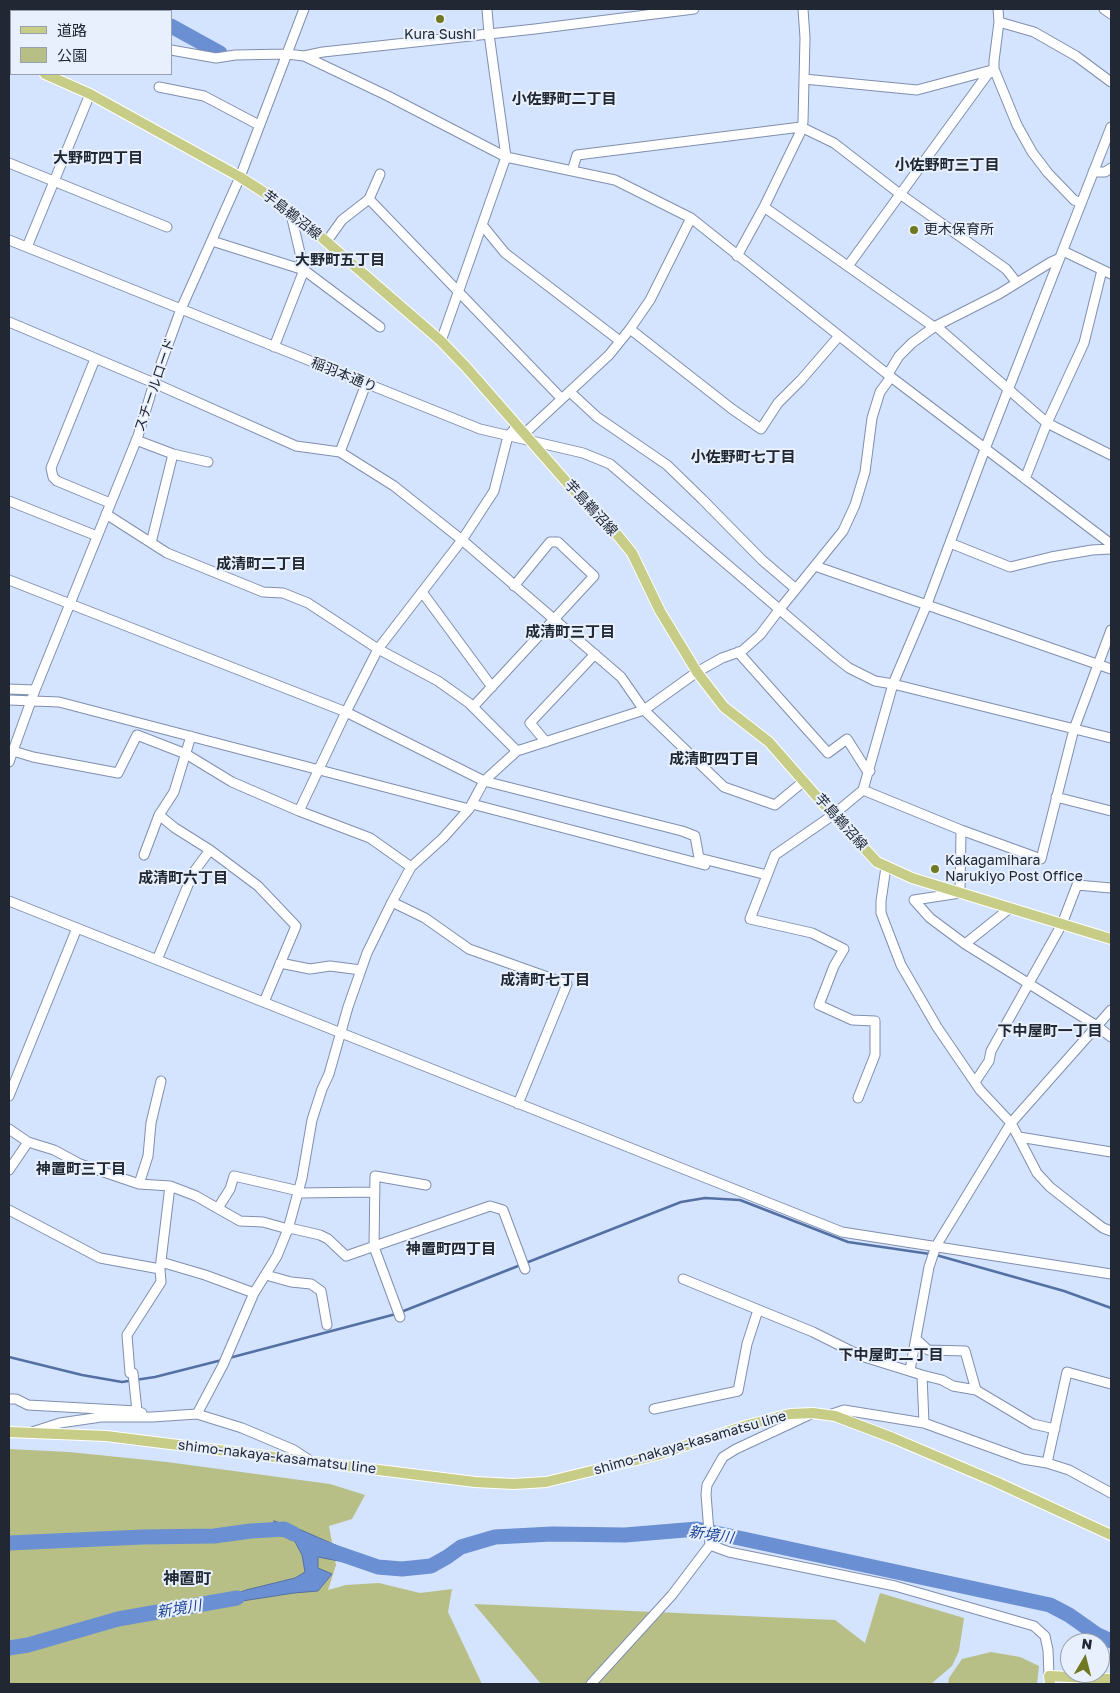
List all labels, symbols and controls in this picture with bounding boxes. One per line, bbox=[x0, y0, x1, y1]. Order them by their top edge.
legend bbox=[10, 10, 172, 75]
marker: Kura Sushi bbox=[434, 13, 446, 25]
text: 道路 bbox=[57, 21, 87, 39]
place label: Kura Sushi bbox=[404, 27, 476, 43]
text: 公園 bbox=[57, 46, 87, 64]
district label: 小佐野町二丁目 bbox=[512, 90, 616, 108]
district label: 大野町四丁目 bbox=[53, 149, 143, 167]
district label: 小佐野町三丁目 bbox=[895, 156, 999, 174]
street label: 芋島鵜沼線 bbox=[259, 187, 325, 243]
place label: 更木保育所 bbox=[924, 222, 994, 238]
marker: 更木保育所 bbox=[908, 224, 920, 236]
district label: 大野町五丁目 bbox=[295, 251, 385, 269]
street label: スチールロード bbox=[131, 336, 179, 434]
street label: 稲羽本通り bbox=[308, 354, 380, 396]
district label: 小佐野町七丁目 bbox=[691, 448, 795, 466]
street label: 芋島鵜沼線 bbox=[561, 477, 621, 539]
district label: 成清町二丁目 bbox=[216, 555, 306, 573]
district label: 成清町三丁目 bbox=[525, 623, 615, 641]
district label: 成清町四丁目 bbox=[669, 750, 759, 768]
street label: 芋島鵜沼線 bbox=[811, 790, 871, 854]
place label: Kakagamihara Narukiyo Post Office bbox=[945, 853, 1083, 886]
marker: Kakagamihara Narukiyo Post Office bbox=[929, 863, 941, 875]
district label: 成清町六丁目 bbox=[138, 869, 228, 887]
district label: 成清町七丁目 bbox=[500, 971, 590, 989]
district label: 下中屋町一丁目 bbox=[998, 1022, 1102, 1040]
district label: 神置町三丁目 bbox=[36, 1160, 126, 1178]
district label: 神置町四丁目 bbox=[406, 1240, 496, 1258]
district label: 下中屋町二丁目 bbox=[839, 1346, 943, 1364]
street label: shimo-nakaya-kasamatsu line bbox=[592, 1407, 788, 1479]
street label: shimo-nakaya-kasamatsu line bbox=[177, 1437, 377, 1477]
water label: 新境川 bbox=[687, 1523, 735, 1547]
district label: 神置町 bbox=[163, 1569, 211, 1589]
water label: 新境川 bbox=[155, 1597, 203, 1621]
north arrow bbox=[1060, 1633, 1110, 1683]
text: N bbox=[1081, 1634, 1093, 1653]

